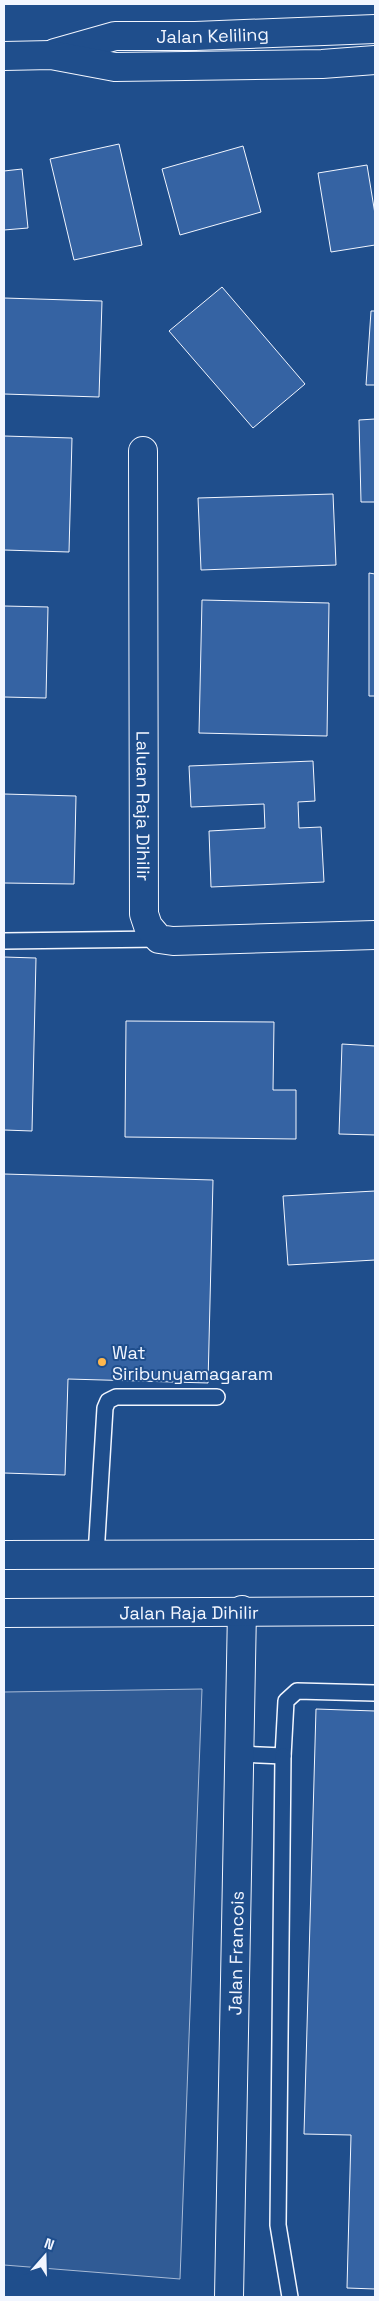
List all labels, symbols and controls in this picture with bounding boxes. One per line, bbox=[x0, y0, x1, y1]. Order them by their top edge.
street label: Jalan Keliling bbox=[156, 22, 269, 48]
street label: Laluan Raja Dihilir bbox=[132, 731, 155, 881]
place label: Wat Siribunyamagaram bbox=[112, 1341, 273, 1385]
marker: Wat Siribunyamagaram bbox=[96, 1356, 108, 1368]
street label: Jalan Raja Dihilir bbox=[119, 1600, 259, 1624]
street label: Jalan Francois bbox=[223, 1891, 248, 2016]
north arrow bbox=[20, 2231, 70, 2281]
text: N bbox=[42, 2234, 57, 2254]

